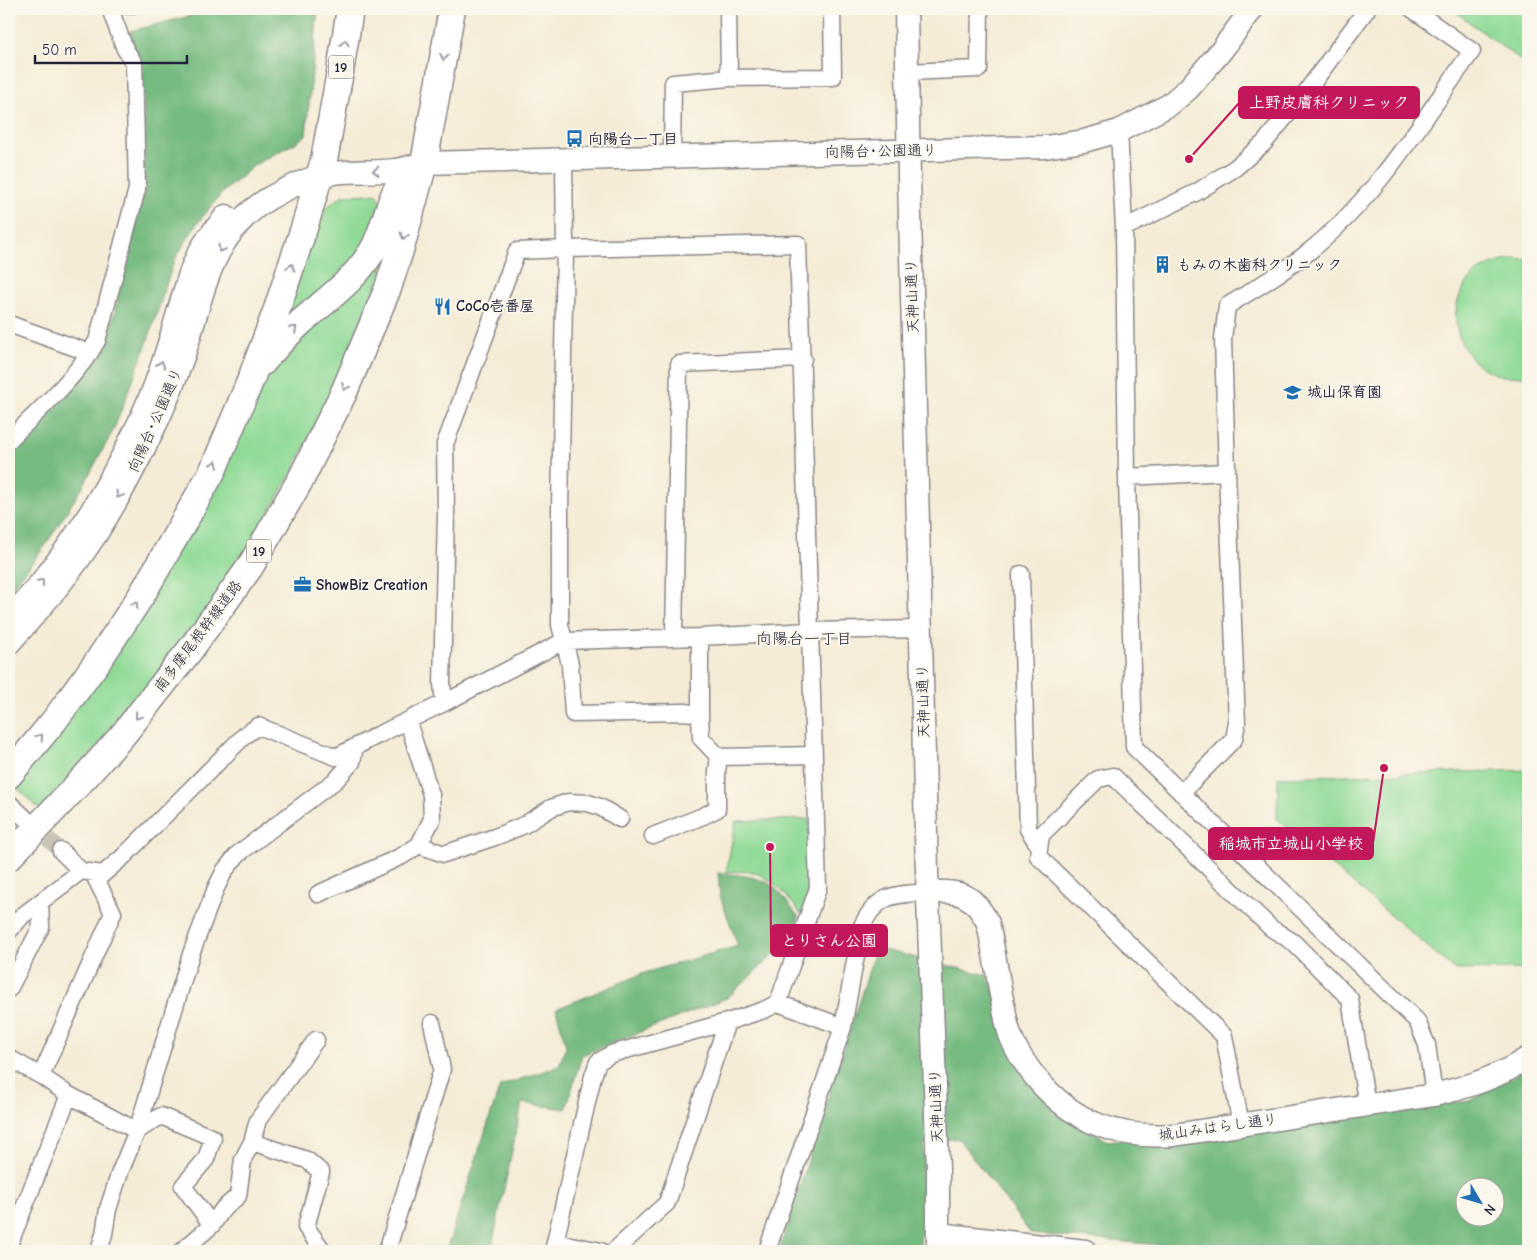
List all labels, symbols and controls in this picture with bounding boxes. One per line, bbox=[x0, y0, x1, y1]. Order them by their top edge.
scale bar bbox=[35, 32, 188, 64]
one-way arrow bbox=[339, 39, 349, 48]
text: 50 m bbox=[42, 41, 77, 59]
one-way arrow bbox=[439, 52, 449, 61]
road number: 19 bbox=[328, 56, 354, 78]
callout: 上野皮膚科クリニック bbox=[1239, 87, 1419, 118]
text: 上野皮膚科クリニック bbox=[1249, 94, 1409, 112]
bus stop icon: 向陽台一丁目 bbox=[564, 129, 584, 149]
place label: 向陽台一丁目 bbox=[588, 130, 678, 148]
street label: 向陽台･公園通り bbox=[825, 141, 937, 161]
one-way arrow bbox=[372, 166, 380, 176]
one-way arrow bbox=[399, 232, 410, 241]
one-way arrow bbox=[217, 243, 227, 252]
building icon: もみの木歯科クリニック bbox=[1153, 255, 1173, 275]
place label: もみの木歯科クリニック bbox=[1177, 256, 1342, 274]
street label: 天神山通り bbox=[902, 258, 922, 334]
one-way arrow bbox=[286, 264, 296, 272]
restaurant icon: CoCo壱番屋 bbox=[432, 296, 452, 316]
place label: CoCo壱番屋 bbox=[456, 297, 535, 315]
one-way arrow bbox=[288, 326, 297, 335]
one-way arrow bbox=[156, 360, 166, 369]
street label: 向陽台･公園通り bbox=[124, 365, 186, 475]
one-way arrow bbox=[342, 382, 352, 391]
school or university icon: 城山保育園 bbox=[1283, 382, 1303, 402]
place label: 城山保育園 bbox=[1307, 383, 1382, 401]
one-way arrow bbox=[208, 460, 219, 469]
one-way arrow bbox=[116, 490, 125, 499]
road number: 19 bbox=[246, 540, 272, 562]
office icon: ShowBiz Creation bbox=[292, 575, 312, 595]
place label: ShowBiz Creation bbox=[316, 576, 428, 594]
street label: 南多摩尾根幹線道路 bbox=[150, 577, 246, 695]
one-way arrow bbox=[35, 578, 44, 588]
one-way arrow bbox=[129, 602, 138, 611]
district label: 向陽台一丁目 bbox=[756, 630, 852, 648]
street label: 天神山通り bbox=[913, 663, 933, 739]
one-way arrow bbox=[135, 710, 143, 719]
one-way arrow bbox=[35, 734, 44, 743]
callout: 稲城市立城山小学校 bbox=[1209, 828, 1373, 859]
text: 稲城市立城山小学校 bbox=[1219, 835, 1363, 853]
callout: とりさん公園 bbox=[771, 925, 887, 956]
text: とりさん公園 bbox=[781, 932, 877, 950]
street label: 天神山通り bbox=[926, 1068, 946, 1144]
street label: 城山みはらし通り bbox=[1157, 1110, 1279, 1144]
north arrow bbox=[1454, 1178, 1504, 1228]
text: N bbox=[1480, 1201, 1499, 1219]

